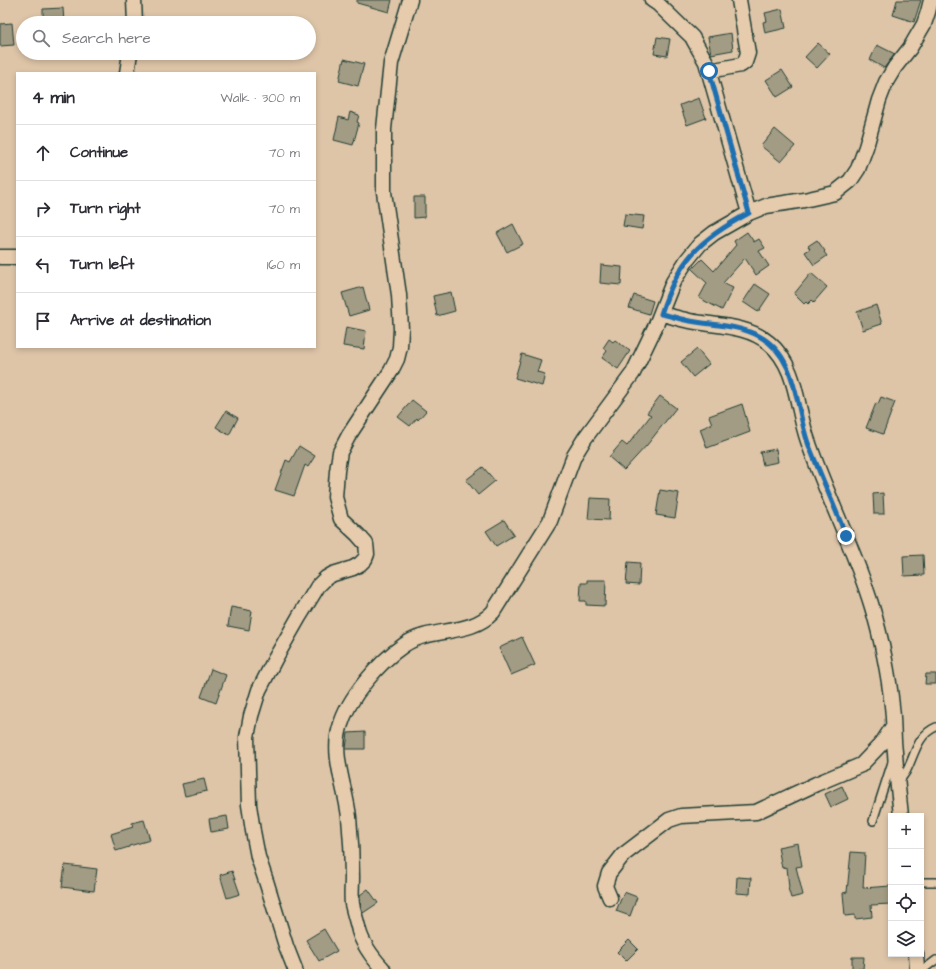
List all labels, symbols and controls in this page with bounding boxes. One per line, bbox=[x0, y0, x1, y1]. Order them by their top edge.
search box bbox=[16, 16, 316, 60]
icon: search bbox=[30, 27, 52, 49]
text: Search here bbox=[62, 28, 151, 49]
route start bbox=[700, 62, 718, 80]
text: 4 min bbox=[32, 86, 75, 110]
text: Walk · 300 m bbox=[221, 89, 300, 107]
icon: ahead bbox=[32, 142, 54, 164]
text: Continue bbox=[70, 142, 128, 163]
text: 70 m bbox=[268, 144, 300, 162]
icon: right bbox=[32, 198, 54, 220]
text: Turn right bbox=[70, 198, 141, 219]
text: 70 m bbox=[268, 200, 300, 218]
icon: left bbox=[32, 254, 54, 276]
text: Turn left bbox=[70, 254, 134, 275]
text: 160 m bbox=[267, 256, 300, 274]
icon: arrive bbox=[32, 310, 54, 332]
text: Arrive at destination bbox=[70, 310, 211, 331]
route end bbox=[837, 527, 855, 545]
map controls bbox=[888, 813, 924, 957]
button: + bbox=[888, 813, 924, 849]
button: − bbox=[888, 849, 924, 885]
button: locate bbox=[888, 885, 924, 921]
button: layers bbox=[888, 921, 924, 957]

